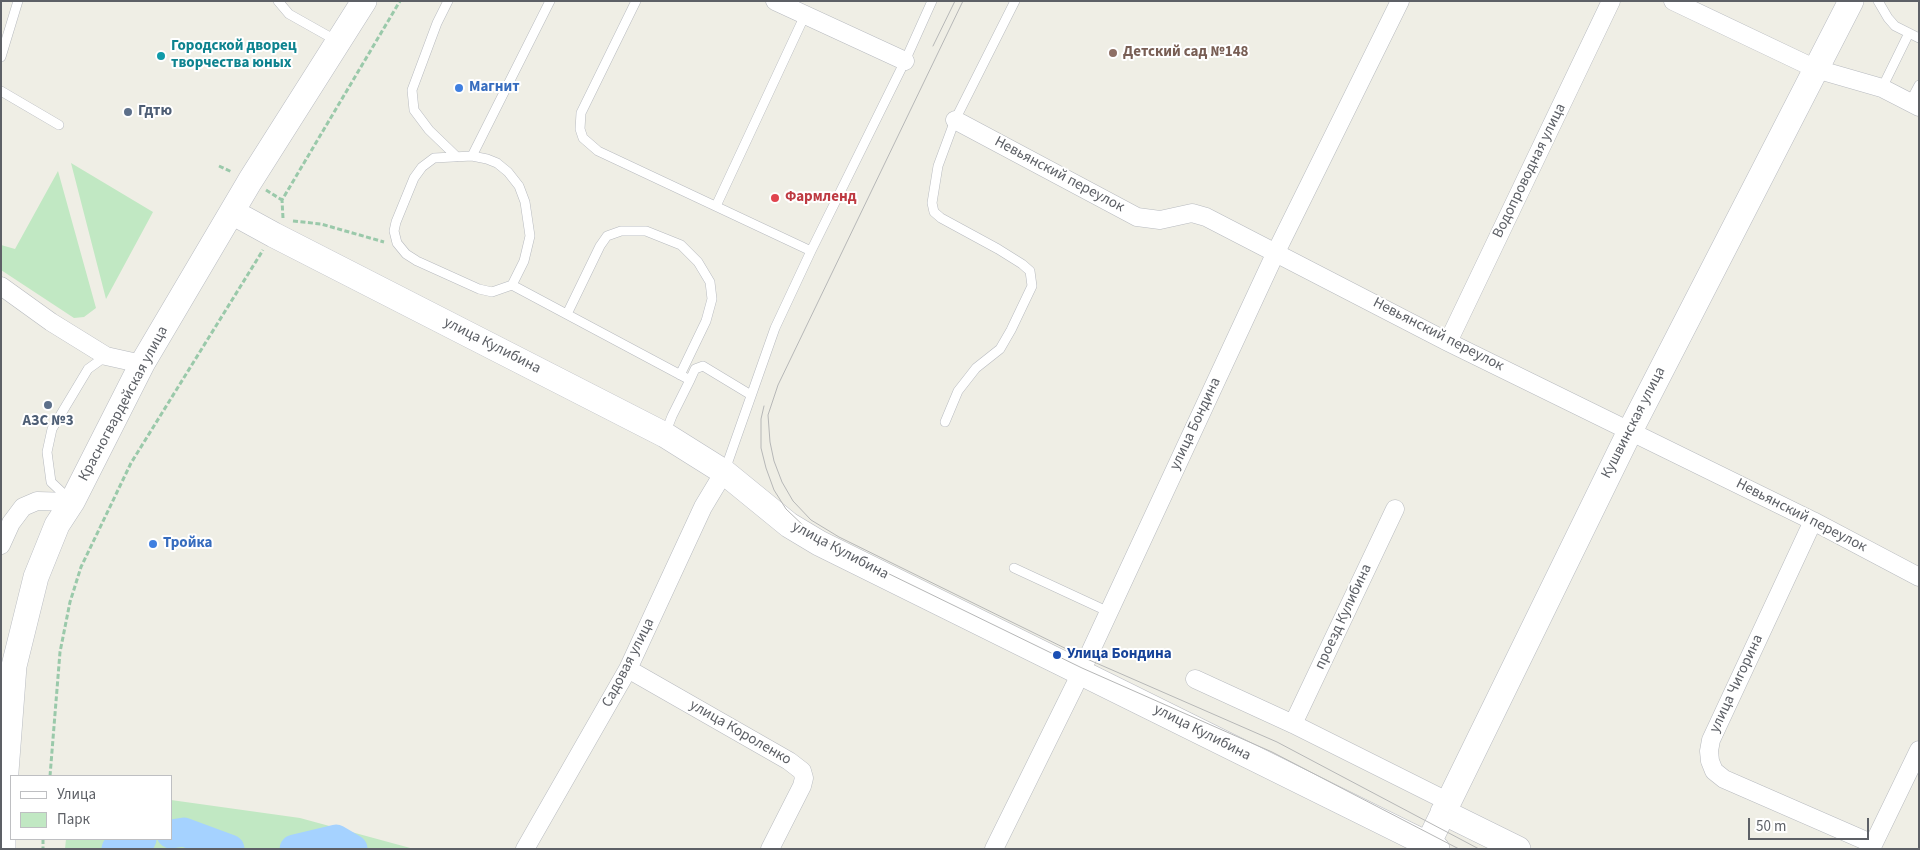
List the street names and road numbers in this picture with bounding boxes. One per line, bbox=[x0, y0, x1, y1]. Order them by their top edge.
street label: Водопроводная улица bbox=[1490, 101, 1570, 241]
street label: Невьянский переулок bbox=[991, 133, 1127, 217]
street label: Невьянский переулок bbox=[1370, 294, 1506, 376]
street label: улица Кулибина bbox=[440, 314, 544, 378]
street label: Красногвардейская улица bbox=[75, 323, 173, 485]
street label: Кушвинская улица bbox=[1598, 364, 1670, 482]
street label: улица Бондина bbox=[1167, 375, 1225, 473]
street label: Невьянский переулок bbox=[1733, 475, 1869, 557]
street label: улица Кулибина bbox=[789, 518, 891, 584]
street label: проезд Кулибина bbox=[1312, 561, 1376, 673]
street label: Садовая улица bbox=[599, 615, 659, 711]
street label: улица Чигорина bbox=[1706, 632, 1768, 736]
street label: улица Короленко bbox=[686, 697, 794, 769]
street label: улица Кулибина bbox=[1150, 701, 1254, 765]

